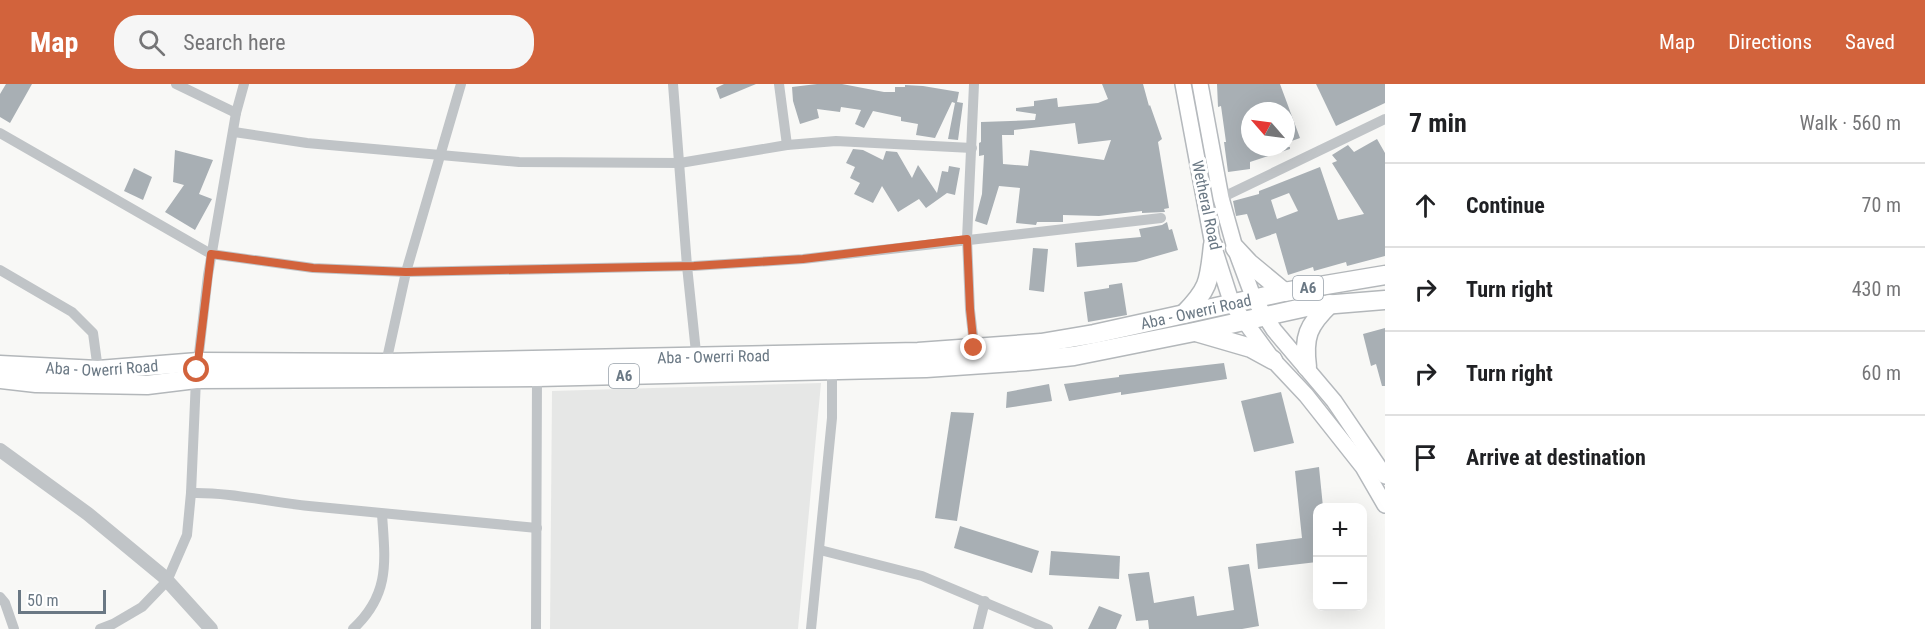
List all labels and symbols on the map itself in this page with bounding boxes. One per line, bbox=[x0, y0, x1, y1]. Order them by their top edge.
north arrow bbox=[1241, 102, 1295, 156]
street label: Wetheral Road bbox=[1188, 159, 1225, 252]
road number: A6 bbox=[1293, 276, 1323, 300]
street label: Aba - Owerri Road bbox=[1139, 291, 1253, 333]
route end bbox=[960, 334, 986, 360]
street label: Aba - Owerri Road bbox=[657, 346, 770, 367]
street label: Aba - Owerri Road bbox=[45, 356, 159, 380]
route start bbox=[183, 356, 209, 382]
road number: A6 bbox=[609, 364, 639, 388]
scale bar bbox=[18, 587, 106, 614]

